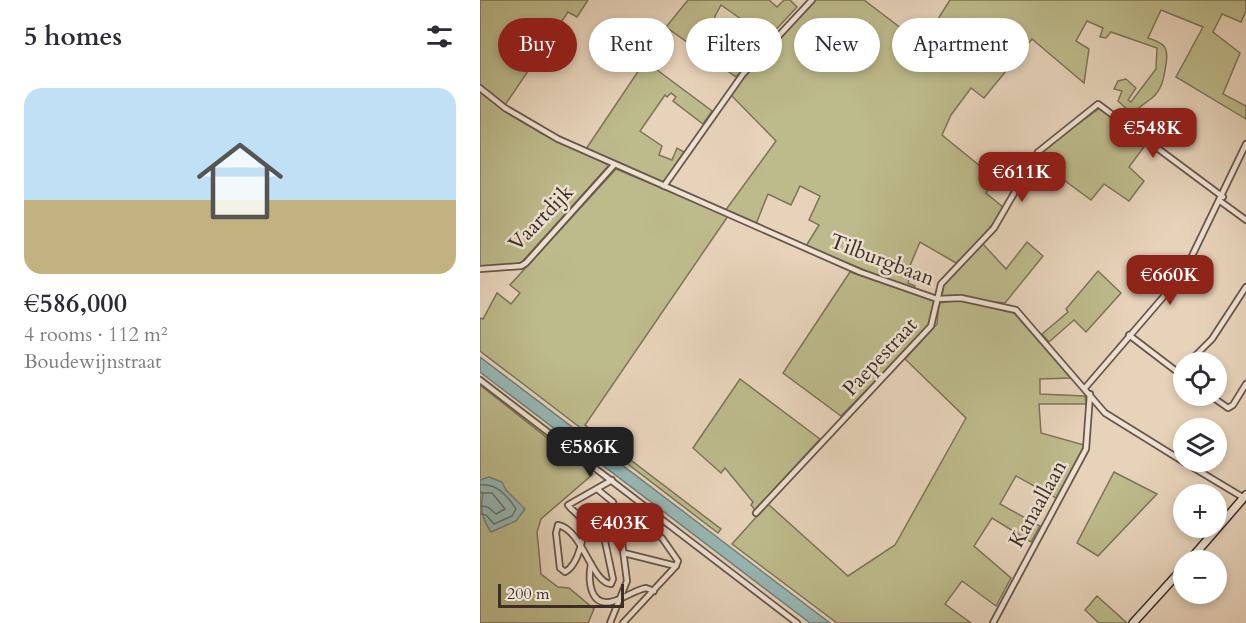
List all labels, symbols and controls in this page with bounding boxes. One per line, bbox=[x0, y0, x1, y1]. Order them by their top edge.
chip: Buy bbox=[498, 18, 577, 72]
chip: Rent bbox=[589, 18, 674, 72]
chip: Filters bbox=[686, 18, 782, 72]
chip: New bbox=[794, 18, 880, 72]
chip: Apartment bbox=[892, 18, 1029, 72]
text: 5 homes bbox=[24, 19, 122, 54]
icon: filters bbox=[423, 20, 456, 53]
pin: €548K bbox=[1111, 108, 1195, 159]
text: €548K bbox=[1124, 114, 1182, 141]
icon: home bbox=[186, 127, 294, 235]
pin: €611K bbox=[980, 152, 1064, 203]
text: €611K bbox=[993, 158, 1051, 185]
street label: Vaartdijk bbox=[502, 178, 580, 258]
street label: Tilburgbaan bbox=[825, 227, 939, 293]
pin: €660K bbox=[1128, 255, 1212, 306]
text: €660K bbox=[1141, 261, 1199, 288]
text: €586,000 bbox=[24, 286, 127, 321]
street label: Paepestraat bbox=[836, 311, 924, 403]
text: 4 rooms · 112 m² bbox=[24, 321, 168, 348]
text: Boudewijnstraat bbox=[24, 348, 162, 375]
map controls bbox=[1173, 352, 1227, 604]
button: locate bbox=[1173, 352, 1227, 406]
button: layers bbox=[1173, 418, 1227, 472]
pin: €586K bbox=[548, 427, 632, 478]
text: €586K bbox=[561, 433, 619, 460]
street label: Kanaallaan bbox=[1002, 455, 1074, 553]
button: + bbox=[1173, 484, 1227, 538]
pin: €403K bbox=[578, 503, 662, 554]
text: €403K bbox=[591, 509, 649, 536]
button: − bbox=[1173, 550, 1227, 604]
scale bar bbox=[498, 581, 624, 608]
text: 200 m bbox=[507, 583, 549, 605]

